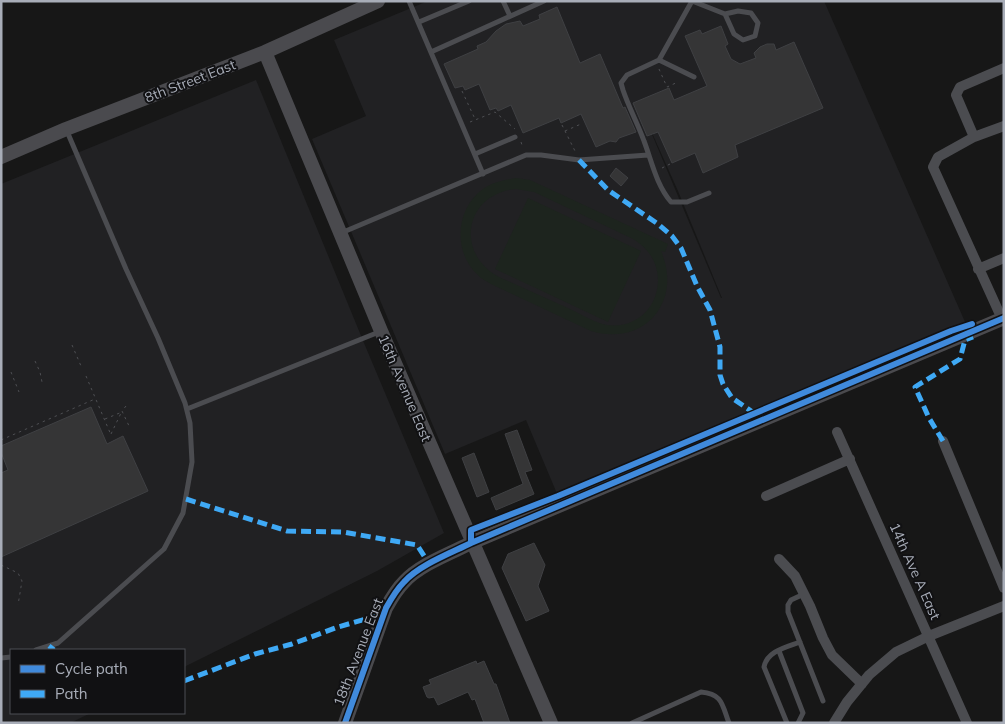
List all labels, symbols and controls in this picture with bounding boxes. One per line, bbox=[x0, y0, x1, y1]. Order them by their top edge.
street label: 8th Street East bbox=[142, 55, 238, 107]
street label: 16th Avenue East bbox=[374, 332, 436, 444]
street label: 14th Ave A East bbox=[886, 520, 944, 622]
street label: 18th Avenue East bbox=[329, 595, 387, 709]
legend bbox=[10, 649, 185, 714]
text: Cycle path bbox=[55, 659, 128, 678]
text: Path bbox=[55, 684, 87, 703]

